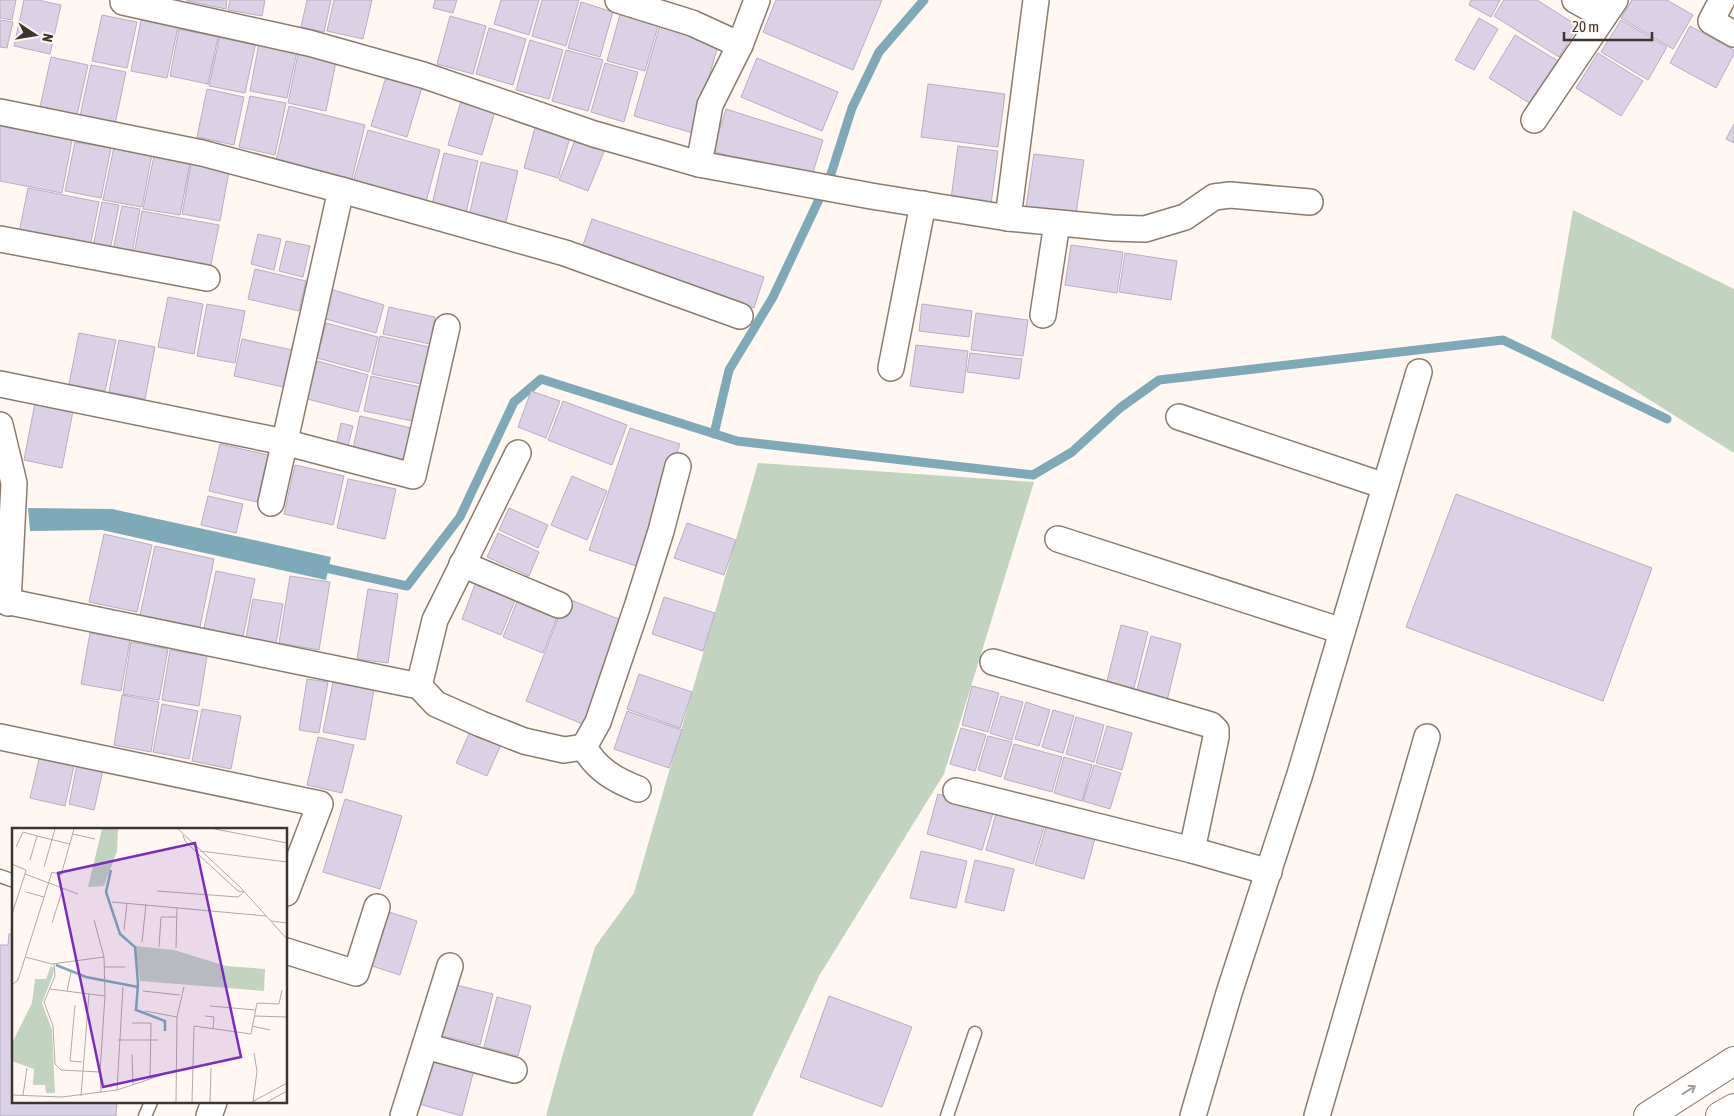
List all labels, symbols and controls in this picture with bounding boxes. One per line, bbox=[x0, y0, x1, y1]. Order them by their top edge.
north arrow bbox=[10, 10, 60, 60]
scale bar bbox=[1564, 10, 1652, 42]
text: 20 m bbox=[1572, 18, 1599, 35]
text: N bbox=[39, 32, 56, 43]
inset map bbox=[12, 828, 288, 1104]
one-way arrow bbox=[1681, 1085, 1695, 1095]

